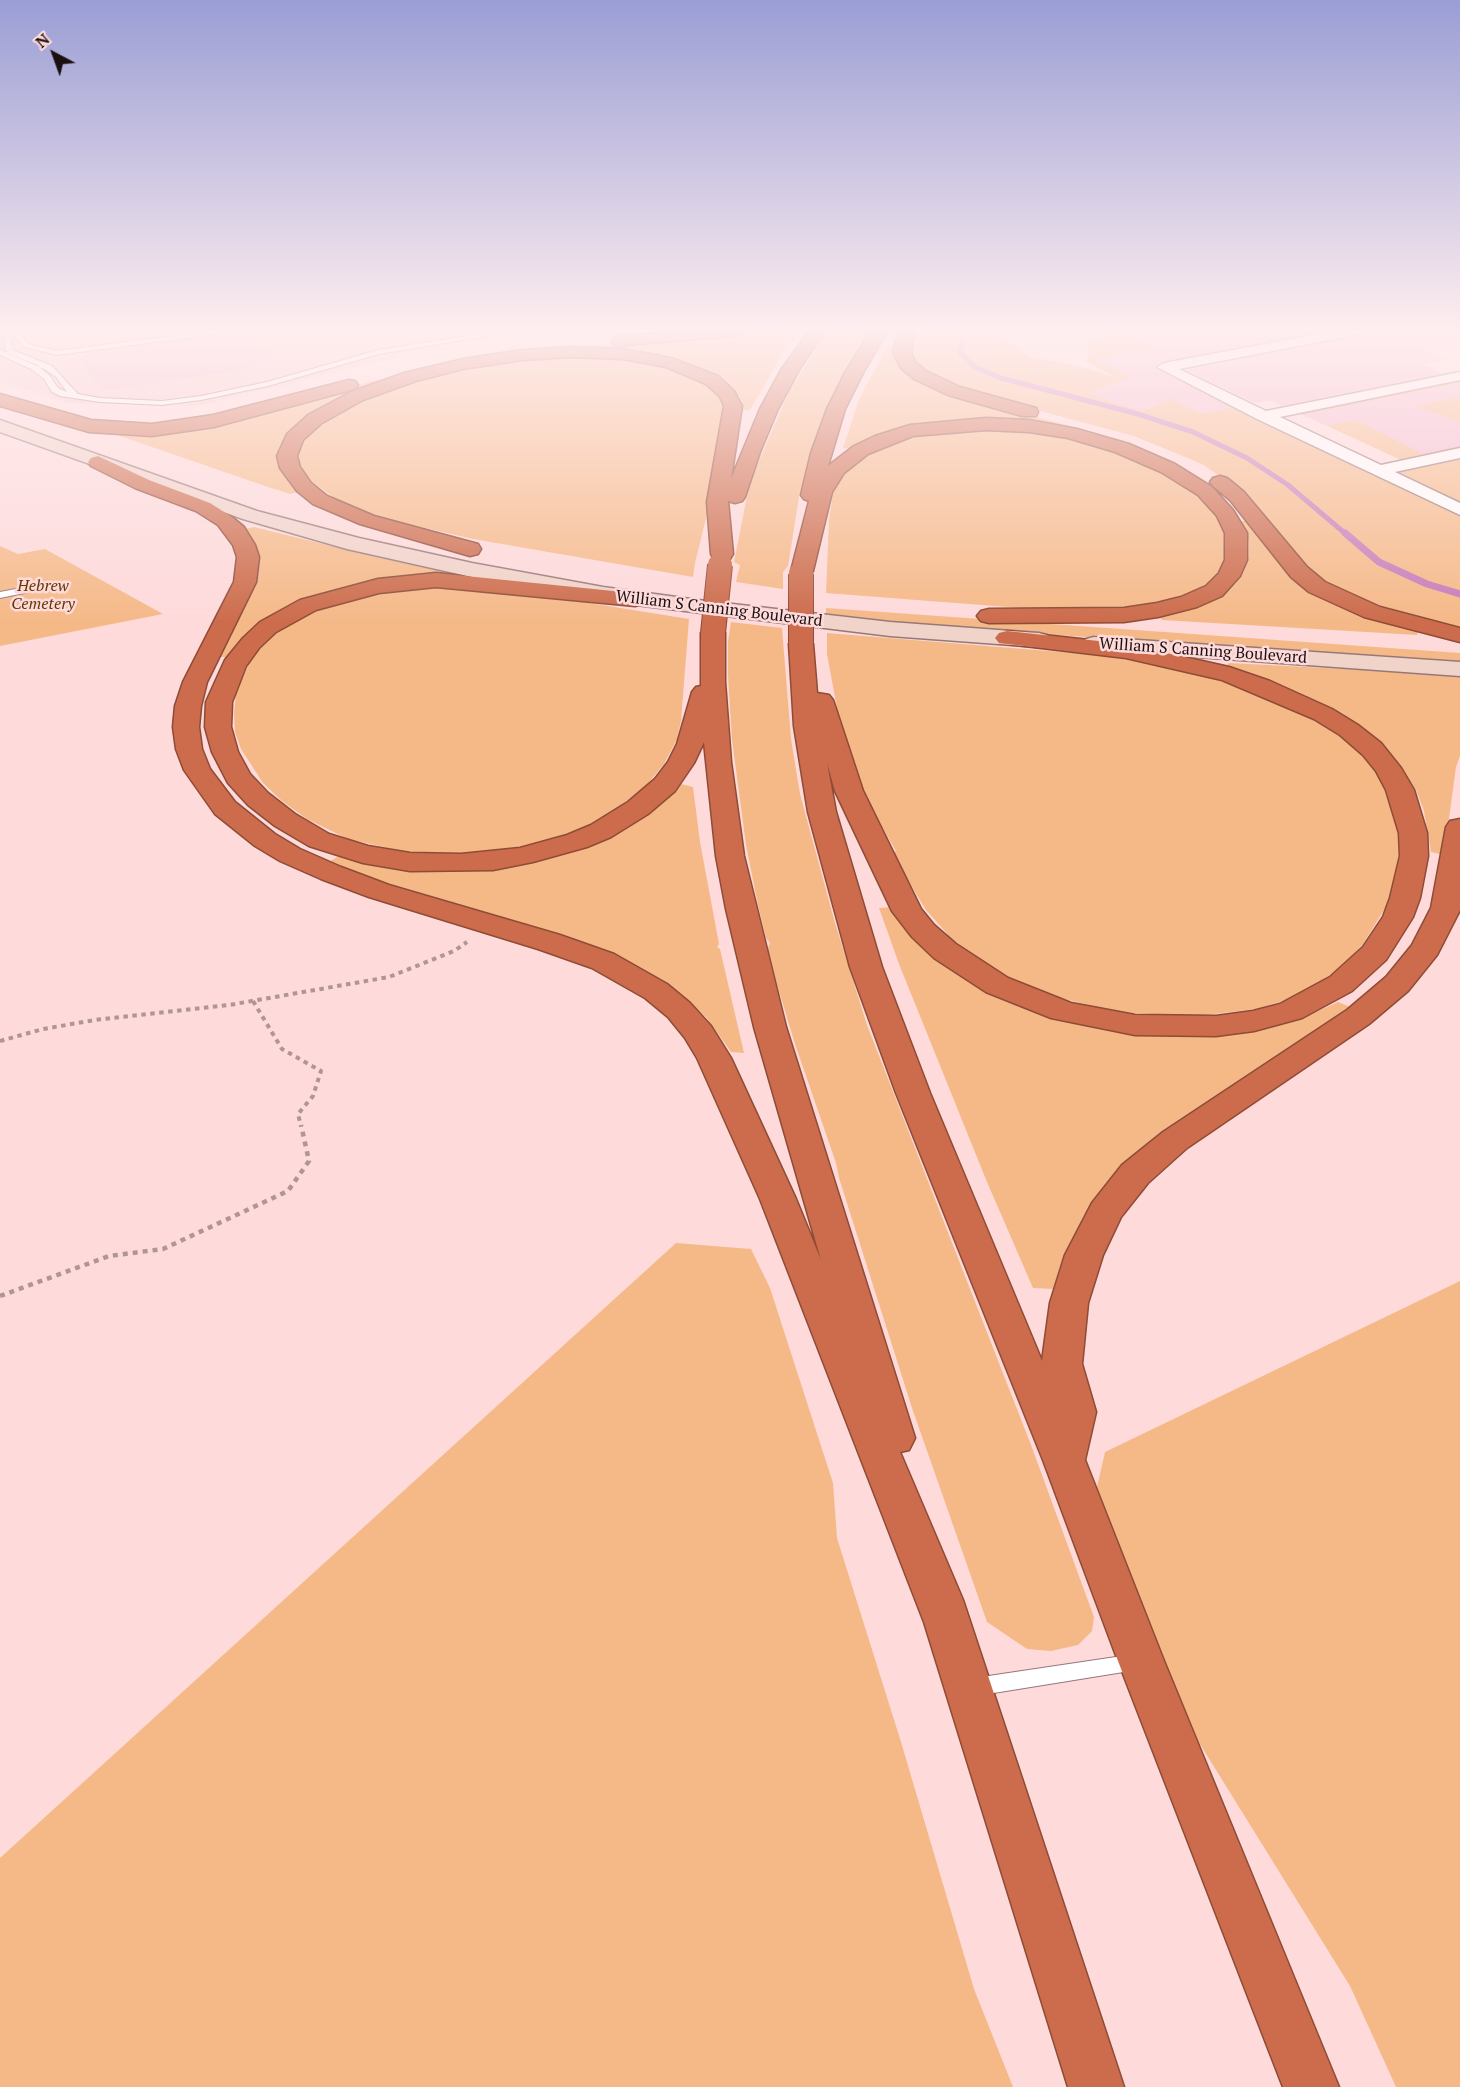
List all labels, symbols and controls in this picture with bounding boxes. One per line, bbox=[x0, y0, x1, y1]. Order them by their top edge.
north arrow bbox=[24, 24, 84, 84]
text: N bbox=[30, 28, 54, 53]
park label: Hebrew Cemetery bbox=[11, 576, 75, 614]
street label: William S Canning Boulevard bbox=[615, 587, 823, 631]
street label: William S Canning Boulevard bbox=[1099, 634, 1307, 668]

